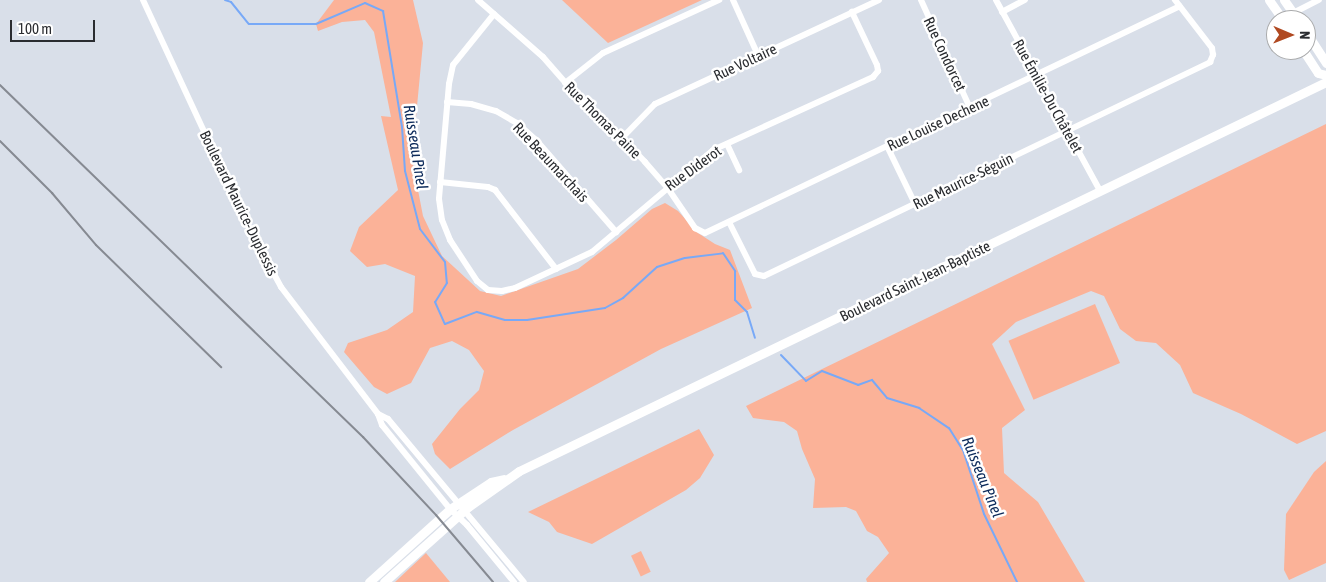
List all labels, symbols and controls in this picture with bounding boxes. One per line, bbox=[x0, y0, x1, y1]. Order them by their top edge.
scale bar bbox=[12, 10, 98, 42]
north arrow bbox=[1266, 10, 1316, 60]
street label: Rue Condorcet bbox=[920, 14, 970, 94]
text: 100 m bbox=[18, 20, 52, 37]
text: N bbox=[1297, 31, 1313, 40]
street label: Rue Émilie-Du Châtelet bbox=[1009, 36, 1087, 156]
street label: Rue Voltaire bbox=[711, 40, 779, 84]
street label: Rue Thomas Paine bbox=[561, 78, 645, 162]
street label: Rue Louise Dechene bbox=[884, 92, 992, 154]
water label: Ruisseau Pinel bbox=[400, 103, 432, 191]
street label: Rue Beaumarchais bbox=[509, 118, 593, 206]
street label: Boulevard Maurice-Duplessis bbox=[196, 127, 282, 279]
street label: Rue Diderot bbox=[661, 142, 725, 194]
street label: Rue Maurice-Séguin bbox=[910, 149, 1016, 213]
street label: Boulevard Saint-Jean-Baptiste bbox=[837, 237, 993, 325]
water label: Ruisseau Pinel bbox=[958, 434, 1008, 520]

